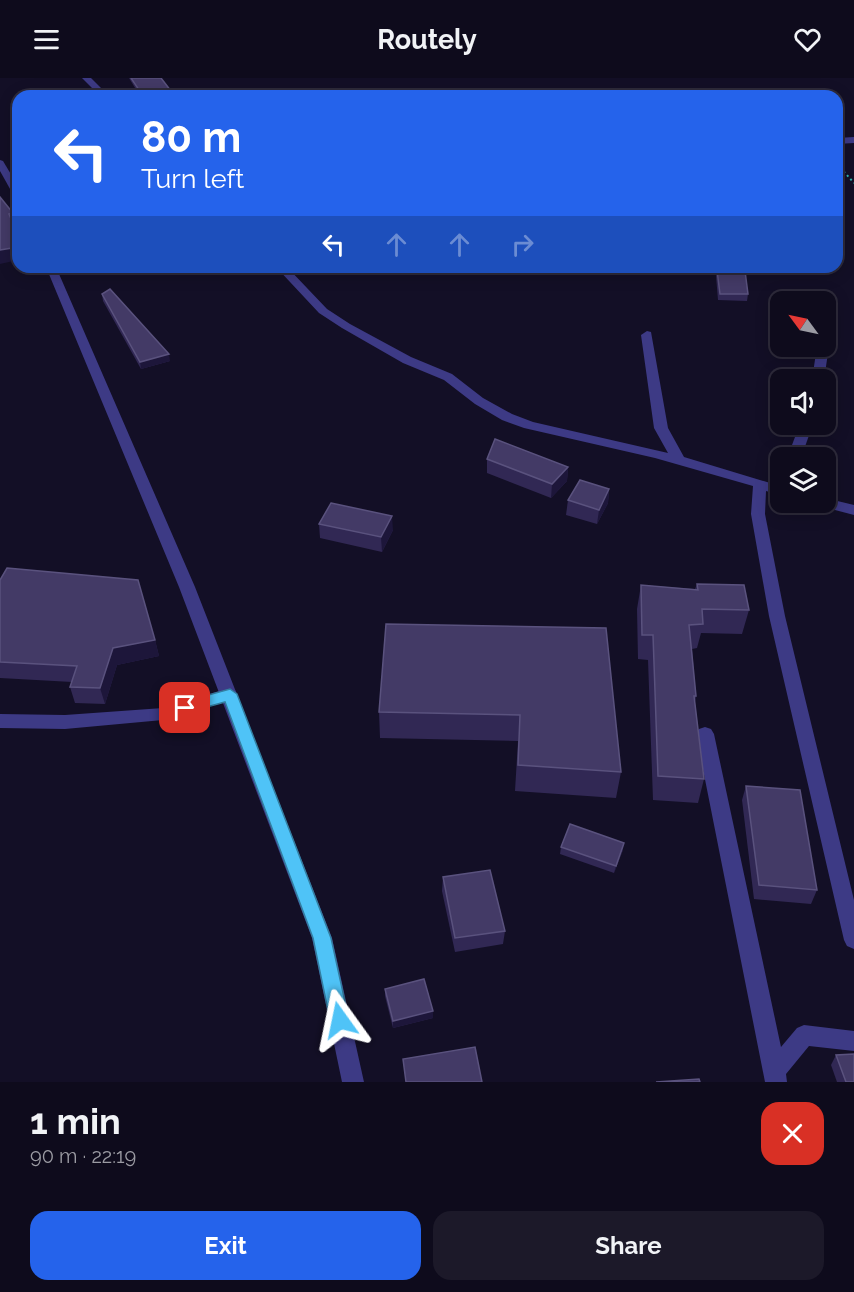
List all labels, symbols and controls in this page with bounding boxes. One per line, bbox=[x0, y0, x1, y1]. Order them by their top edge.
icon: menu bbox=[30, 23, 63, 56]
icon: heart bbox=[791, 23, 824, 56]
text: Routely bbox=[377, 24, 477, 55]
text: 80 m bbox=[141, 113, 241, 162]
icon: left bbox=[42, 114, 120, 192]
text: Turn left bbox=[141, 163, 244, 194]
icon: left bbox=[317, 228, 350, 261]
icon: ahead bbox=[380, 228, 413, 261]
icon: ahead bbox=[443, 228, 476, 261]
icon: right bbox=[506, 228, 539, 261]
north arrow bbox=[770, 291, 836, 357]
map controls bbox=[770, 291, 836, 513]
button: sound bbox=[770, 369, 836, 435]
button: layers bbox=[770, 447, 836, 513]
pin bbox=[159, 682, 210, 733]
icon: arrive bbox=[168, 691, 201, 724]
position arrow bbox=[308, 988, 372, 1052]
text: 1 min bbox=[30, 1100, 121, 1142]
button: close bbox=[761, 1102, 824, 1165]
text: 90 m · 22:19 bbox=[30, 1144, 136, 1168]
button: Exit bbox=[30, 1211, 421, 1280]
button: Share bbox=[433, 1211, 824, 1280]

